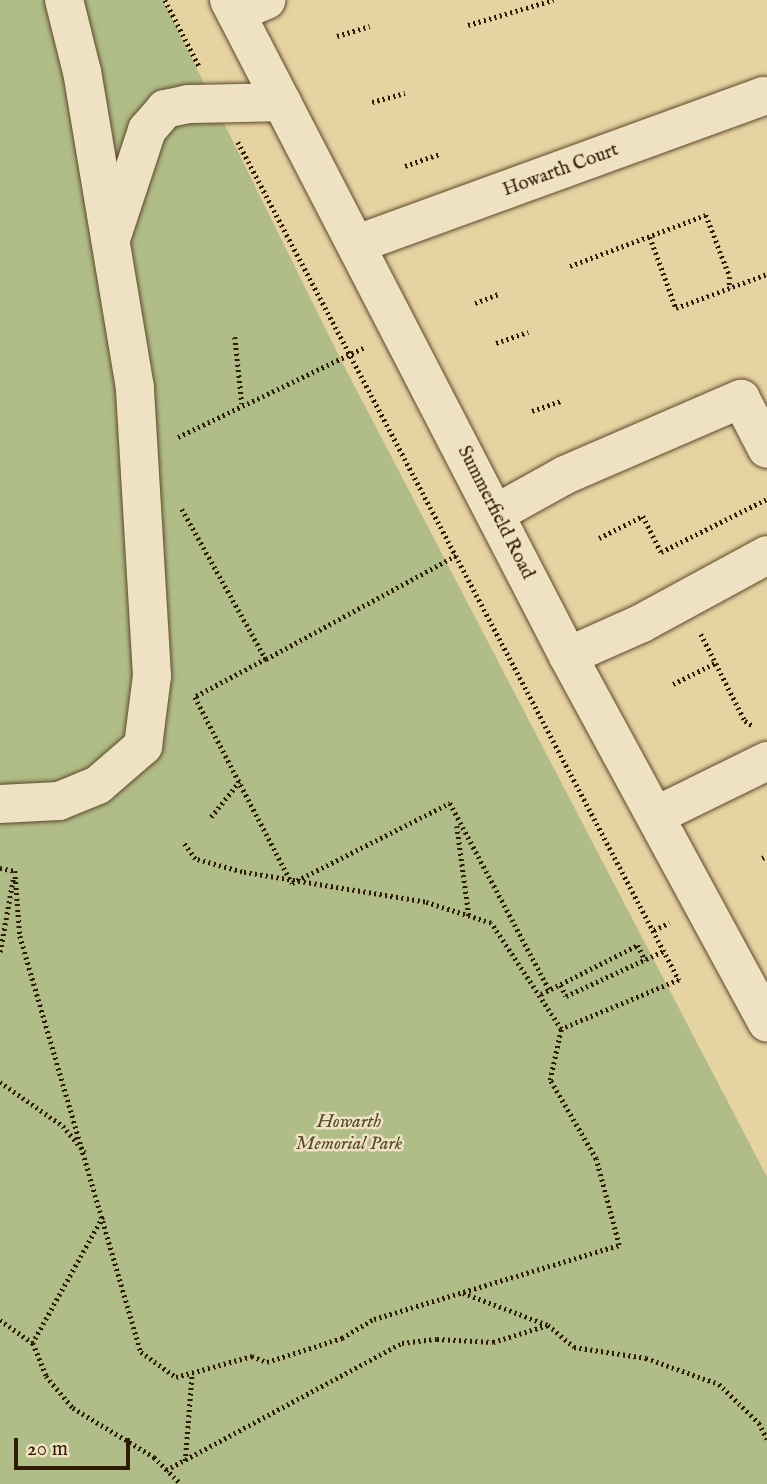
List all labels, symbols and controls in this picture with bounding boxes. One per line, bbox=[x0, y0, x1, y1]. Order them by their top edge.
street label: Howarth Court bbox=[500, 139, 622, 203]
street label: Summerfield Road bbox=[452, 442, 538, 584]
park label: Howarth Memorial Park bbox=[296, 1112, 402, 1156]
scale bar bbox=[18, 1424, 133, 1468]
text: 20 m bbox=[27, 1436, 68, 1463]

